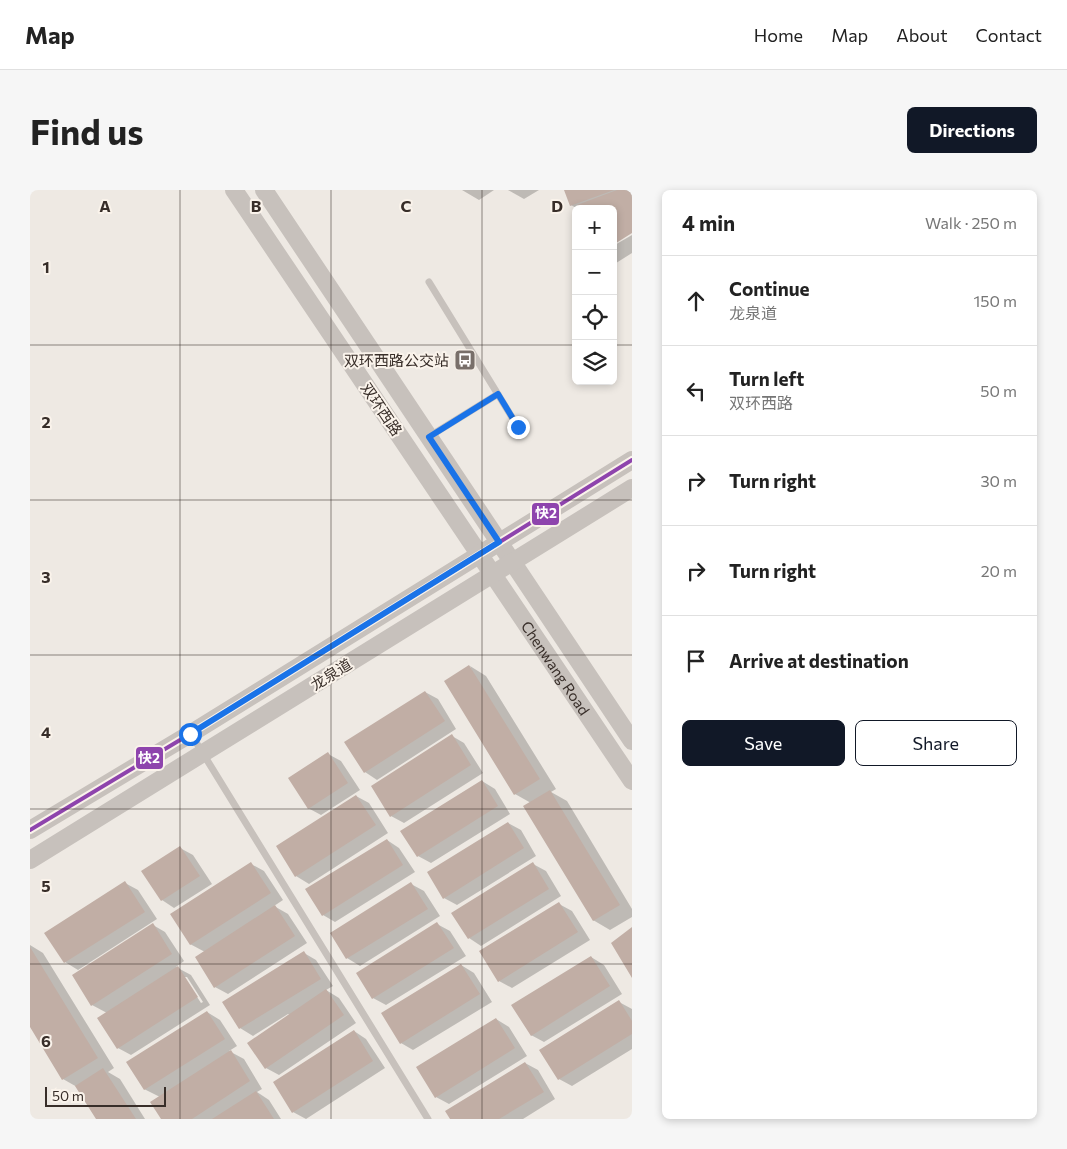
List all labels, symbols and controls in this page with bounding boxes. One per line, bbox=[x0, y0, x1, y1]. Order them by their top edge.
text: Map bbox=[25, 20, 75, 49]
text: Home bbox=[754, 24, 803, 46]
text: Map bbox=[831, 24, 868, 46]
text: About bbox=[896, 24, 948, 46]
text: Contact bbox=[976, 24, 1042, 46]
button: Directions bbox=[907, 107, 1037, 153]
text: Find us bbox=[30, 109, 144, 152]
text: A bbox=[99, 196, 111, 215]
text: B bbox=[251, 196, 262, 215]
text: C bbox=[401, 196, 412, 215]
text: D bbox=[551, 196, 563, 215]
map controls bbox=[572, 205, 617, 385]
button: + bbox=[572, 205, 617, 250]
text: 4 min bbox=[682, 210, 735, 235]
text: Walk · 250 m bbox=[925, 213, 1017, 232]
button: − bbox=[572, 250, 617, 295]
text: 1 bbox=[42, 257, 50, 276]
text: Continue bbox=[729, 277, 809, 300]
icon: ahead bbox=[682, 287, 710, 315]
text: 150 m bbox=[974, 291, 1017, 310]
button: locate bbox=[572, 295, 617, 340]
text: 龙泉道 bbox=[729, 303, 777, 322]
button: layers bbox=[572, 340, 617, 385]
bus stop icon: 双环西路公交站 bbox=[453, 348, 477, 372]
place label: 双环西路公交站 bbox=[344, 351, 449, 369]
text: Turn left bbox=[729, 367, 804, 390]
icon: left bbox=[682, 377, 710, 405]
street label: 双环西路 bbox=[358, 379, 406, 439]
text: 50 m bbox=[980, 381, 1017, 400]
text: 双环西路 bbox=[729, 393, 793, 412]
text: 2 bbox=[41, 412, 51, 431]
route end bbox=[507, 416, 530, 439]
icon: right bbox=[682, 467, 710, 495]
text: Turn right bbox=[729, 469, 816, 492]
text: 30 m bbox=[980, 471, 1017, 490]
line badge: 快2 bbox=[531, 502, 560, 526]
text: 快2 bbox=[535, 504, 557, 521]
icon: right bbox=[682, 557, 710, 585]
text: Turn right bbox=[729, 559, 816, 582]
text: 20 m bbox=[981, 561, 1017, 580]
text: 3 bbox=[41, 567, 51, 586]
street label: Chenwang Road bbox=[518, 617, 594, 718]
icon: arrive bbox=[682, 647, 710, 675]
text: Arrive at destination bbox=[729, 649, 909, 672]
street label: 龙泉道 bbox=[307, 654, 355, 694]
button: Save bbox=[682, 720, 845, 766]
button: Share bbox=[855, 720, 1017, 766]
text: 4 bbox=[41, 722, 51, 741]
route start bbox=[179, 723, 202, 746]
line badge: 快2 bbox=[135, 746, 164, 770]
text: 快2 bbox=[138, 749, 160, 766]
text: 5 bbox=[41, 876, 51, 895]
text: 6 bbox=[41, 1031, 51, 1050]
scale bar bbox=[45, 1084, 166, 1107]
text: 50 m bbox=[52, 1087, 84, 1104]

